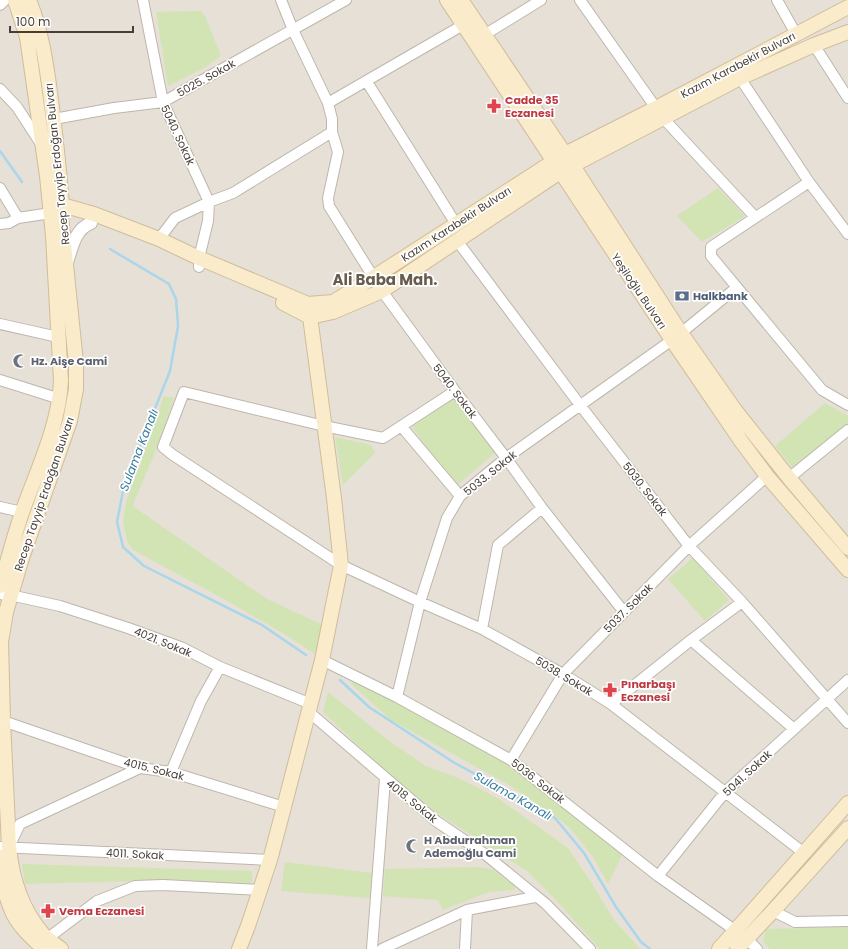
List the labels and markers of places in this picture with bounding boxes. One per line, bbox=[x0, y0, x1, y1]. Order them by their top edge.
place label: Cadde 35 Eczanesi bbox=[505, 92, 559, 121]
pharmacy icon: Cadde 35 Eczanesi bbox=[486, 98, 502, 114]
bank icon: Halkbank bbox=[674, 288, 690, 304]
place label: Halkbank bbox=[693, 288, 748, 304]
mosque icon: Hz. Aişe Cami bbox=[12, 353, 28, 369]
place label: Hz. Aişe Cami bbox=[31, 353, 107, 369]
place label: Pınarbaşı Eczanesi bbox=[621, 676, 676, 705]
pharmacy icon: Pınarbaşı Eczanesi bbox=[602, 682, 618, 698]
place label: H Abdurrahman Ademoğlu Cami bbox=[424, 832, 516, 861]
mosque icon: H Abdurrahman Ademoğlu Cami bbox=[405, 838, 421, 854]
pharmacy icon: Vema Eczanesi bbox=[40, 903, 56, 919]
place label: Vema Eczanesi bbox=[59, 903, 144, 919]

